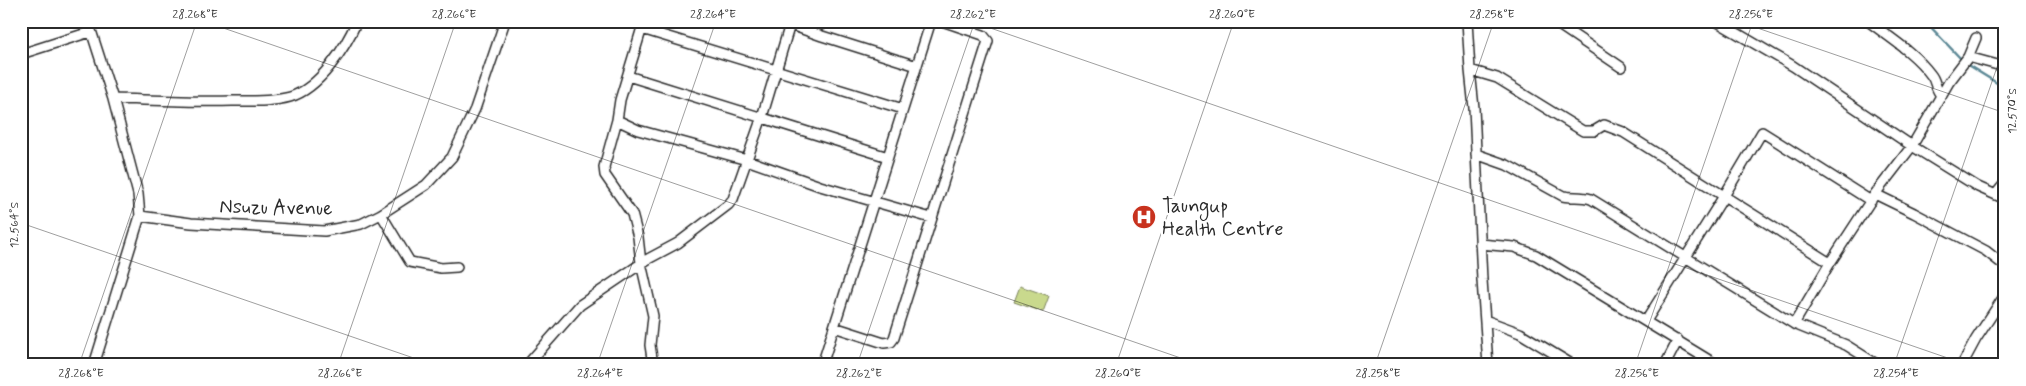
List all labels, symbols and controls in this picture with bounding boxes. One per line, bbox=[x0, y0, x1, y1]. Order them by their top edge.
text: 28.268°E bbox=[172, 7, 218, 23]
text: 28.266°E bbox=[432, 7, 476, 23]
text: 28.264°E bbox=[690, 7, 736, 23]
text: 28.262°E bbox=[950, 7, 996, 23]
text: 28.260°E bbox=[1209, 7, 1255, 23]
text: 28.258°E bbox=[1469, 7, 1515, 23]
text: 28.256°E bbox=[1729, 7, 1773, 23]
text: 12.570°S bbox=[2005, 88, 2021, 134]
place label: Taungup Health Centre bbox=[1162, 193, 1283, 243]
street label: Nsuzu Avenue bbox=[219, 194, 333, 222]
text: 12.564°S bbox=[7, 202, 23, 248]
hospital icon: Taungup Health Centre bbox=[1131, 204, 1157, 230]
text: 28.268°E bbox=[58, 366, 104, 382]
text: 28.266°E bbox=[318, 366, 362, 382]
text: 28.264°E bbox=[577, 366, 623, 382]
text: 28.262°E bbox=[836, 366, 882, 382]
text: 28.260°E bbox=[1095, 366, 1141, 382]
text: 28.258°E bbox=[1355, 366, 1401, 382]
text: 28.256°E bbox=[1615, 366, 1659, 382]
text: 28.254°E bbox=[1873, 366, 1919, 382]

